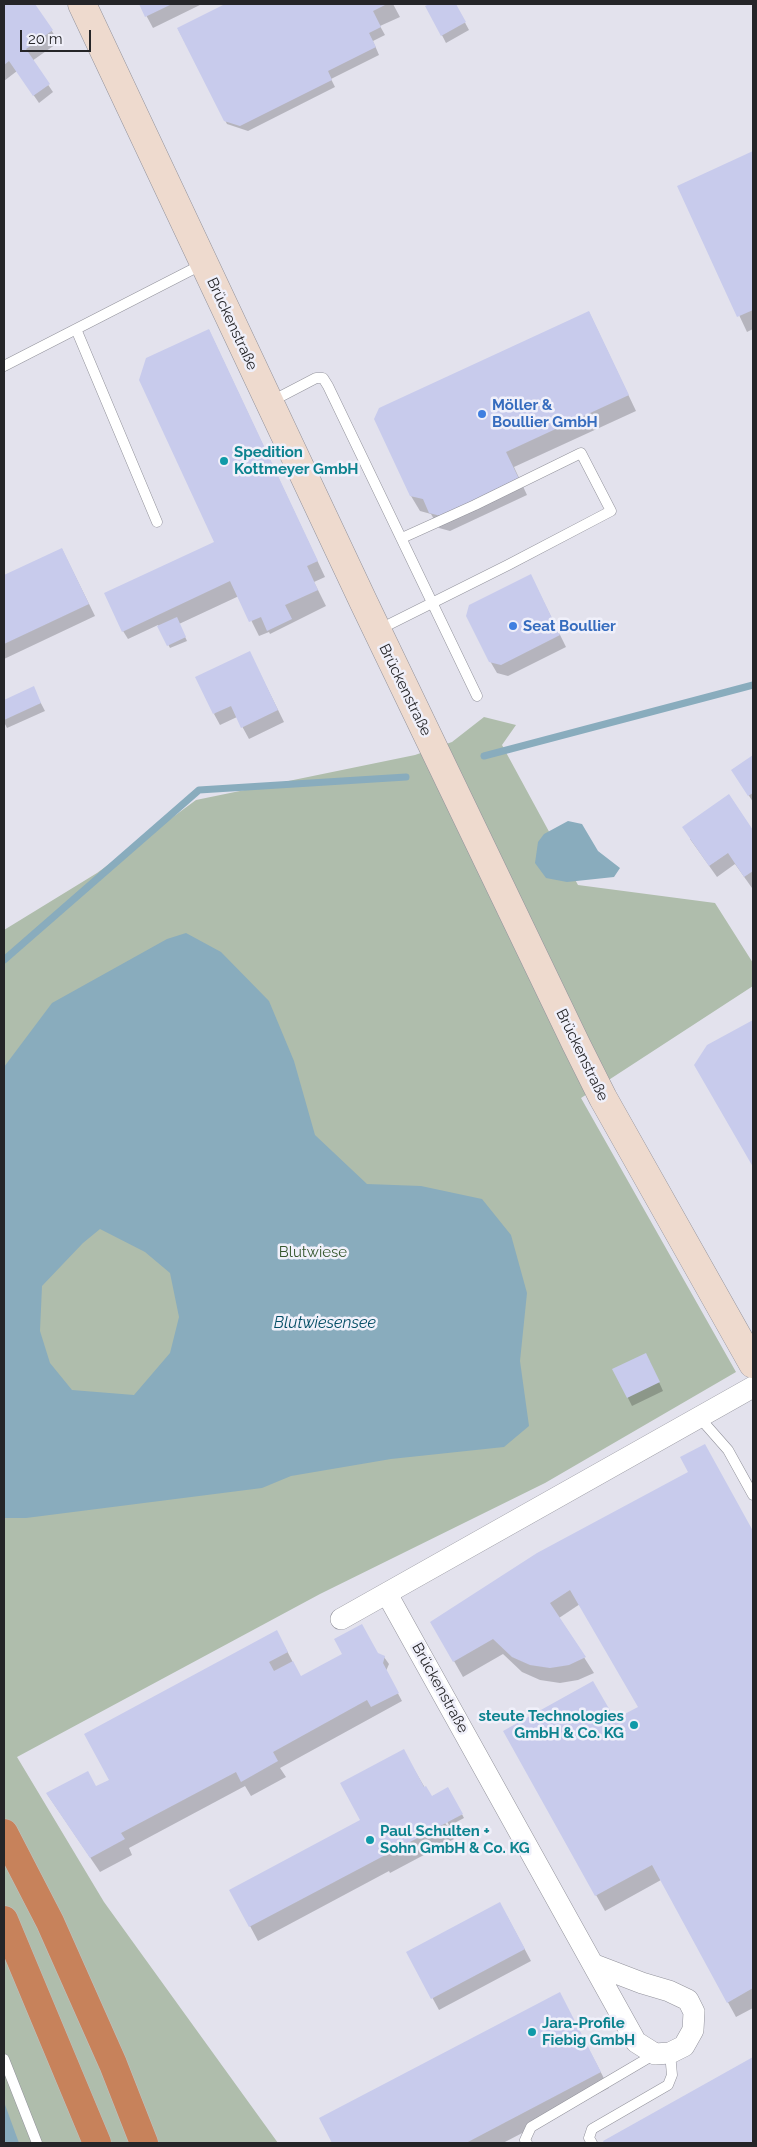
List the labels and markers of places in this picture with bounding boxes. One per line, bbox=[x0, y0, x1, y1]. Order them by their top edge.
place label: Möller & Boullier GmbH bbox=[492, 396, 598, 431]
marker: Möller & Boullier GmbH bbox=[476, 408, 488, 420]
place label: Spedition Kottmeyer GmbH bbox=[234, 443, 358, 478]
marker: Spedition Kottmeyer GmbH bbox=[218, 455, 230, 467]
place label: Seat Boullier bbox=[523, 617, 616, 635]
marker: Seat Boullier bbox=[507, 620, 519, 632]
place label: steute Technologies GmbH & Co. KG bbox=[478, 1707, 624, 1742]
marker: steute Technologies GmbH & Co. KG bbox=[628, 1719, 640, 1731]
place label: Paul Schulten + Sohn GmbH & Co. KG bbox=[380, 1822, 530, 1857]
marker: Paul Schulten + Sohn GmbH & Co. KG bbox=[364, 1834, 376, 1846]
place label: Jara-Profile Fiebig GmbH bbox=[542, 2014, 635, 2049]
marker: Jara-Profile Fiebig GmbH bbox=[526, 2026, 538, 2038]

